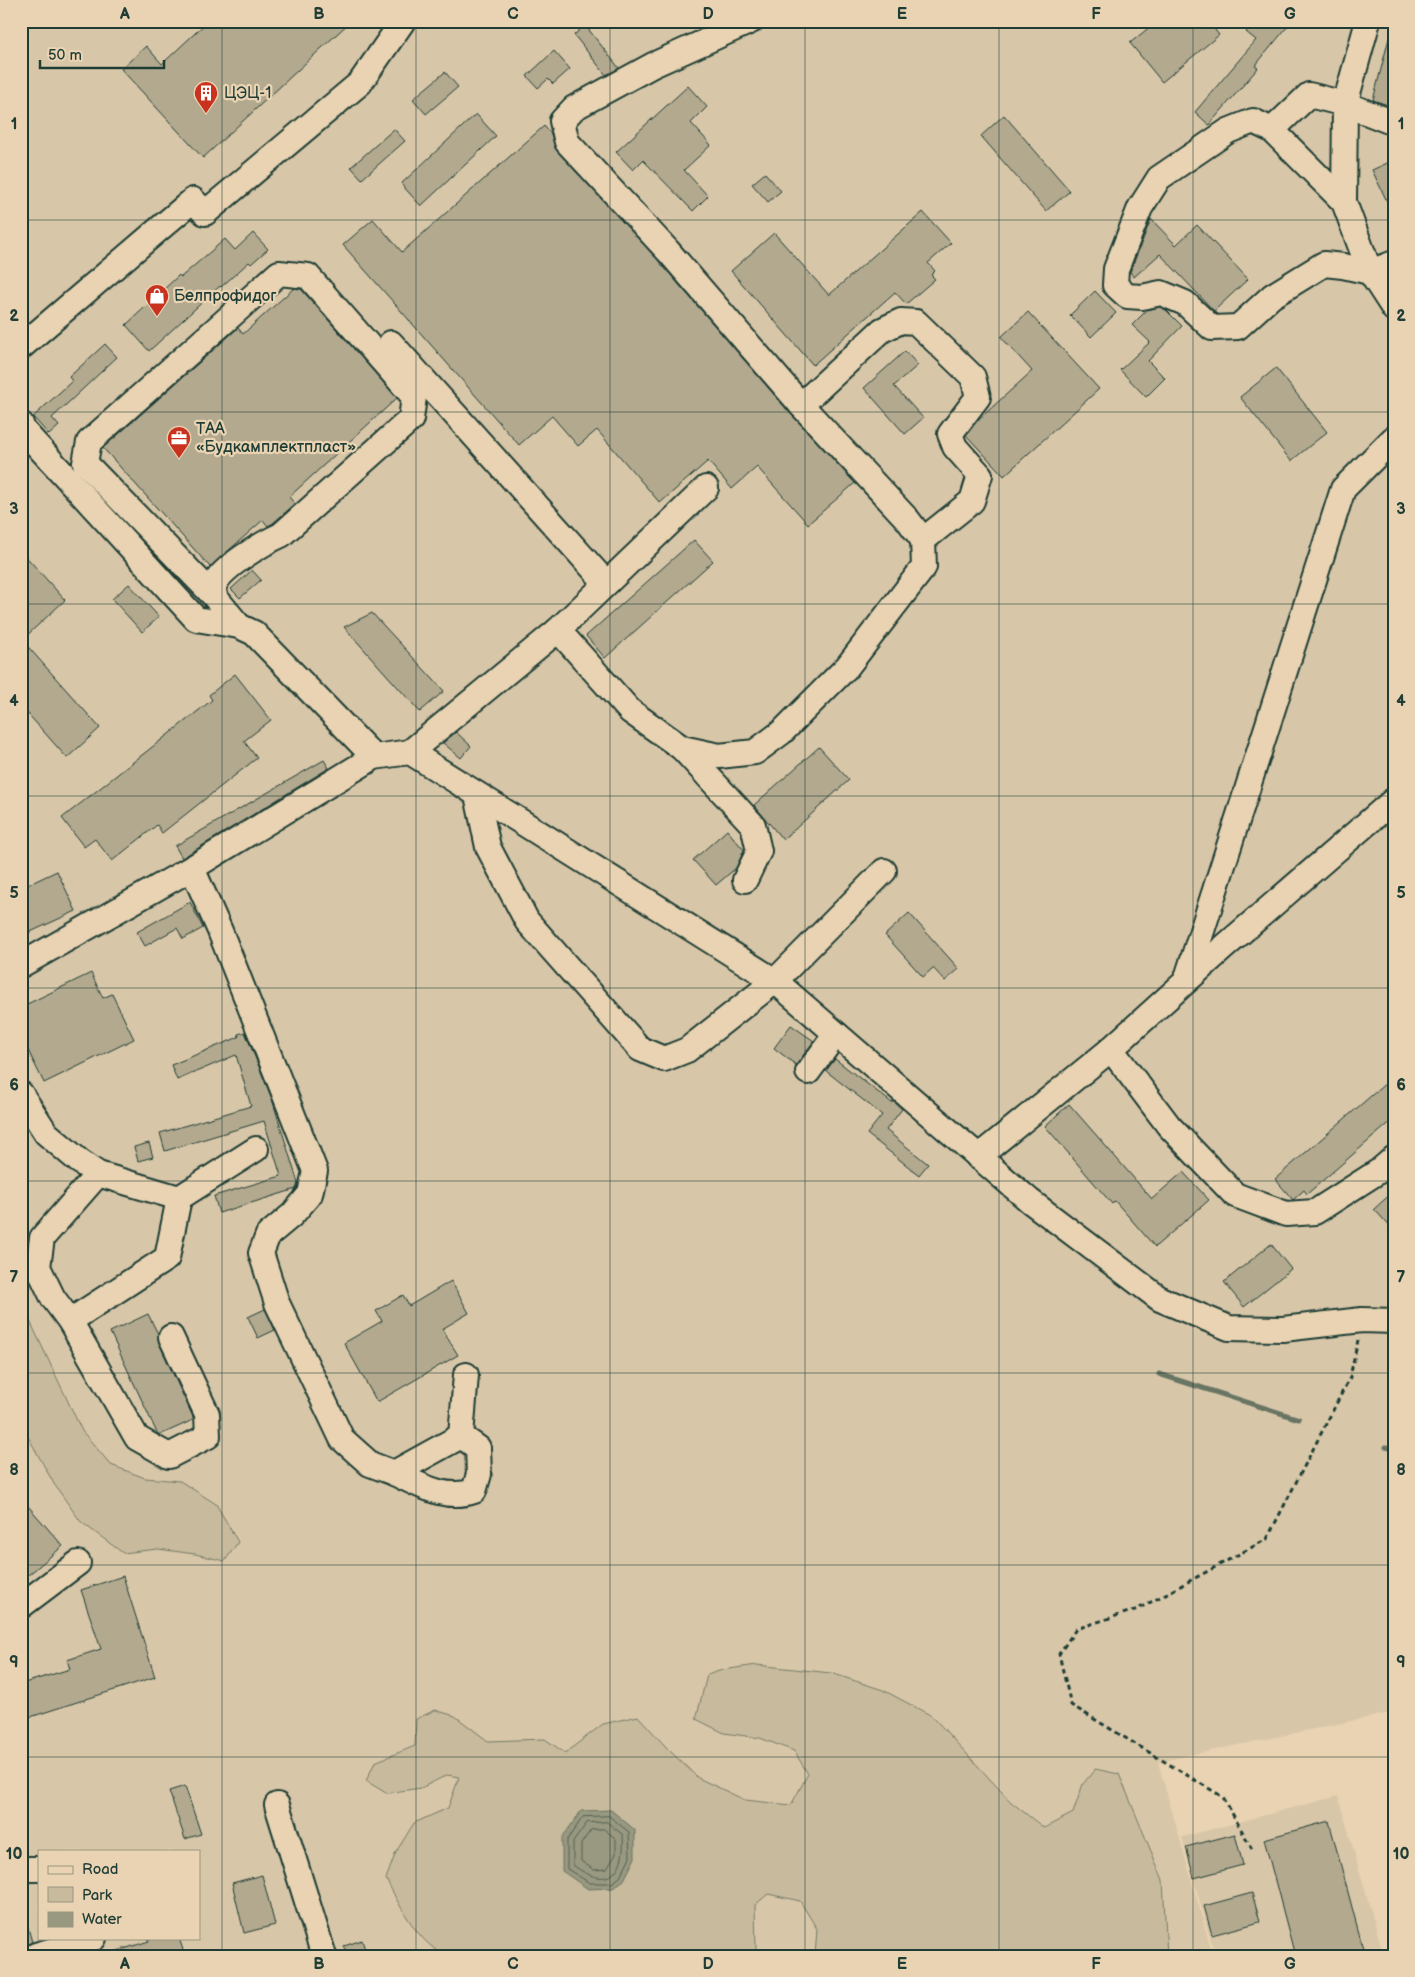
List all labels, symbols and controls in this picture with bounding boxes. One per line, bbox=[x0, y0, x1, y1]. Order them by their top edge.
text: A bbox=[119, 5, 130, 24]
text: B bbox=[313, 5, 325, 24]
text: C bbox=[507, 5, 519, 24]
text: D bbox=[702, 5, 714, 24]
text: E bbox=[897, 5, 907, 24]
text: F bbox=[1091, 5, 1101, 24]
text: G bbox=[1284, 5, 1296, 24]
scale bar bbox=[40, 38, 164, 70]
text: 50 m bbox=[48, 46, 82, 65]
building icon: ЦЭЦ-1 bbox=[193, 80, 219, 114]
place label: ЦЭЦ-1 bbox=[224, 84, 271, 103]
text: 1 bbox=[11, 115, 17, 134]
text: 1 bbox=[1398, 115, 1404, 134]
shop icon: Белпрофидог bbox=[144, 283, 170, 317]
place label: Белпрофидог bbox=[174, 287, 276, 306]
text: 2 bbox=[9, 307, 19, 326]
text: 2 bbox=[1396, 307, 1406, 326]
place label: ТАА «Будкамплектпласт» bbox=[196, 420, 356, 457]
office icon: ТАА «Будкамплектпласт» bbox=[166, 425, 192, 459]
text: 3 bbox=[9, 500, 19, 519]
text: 3 bbox=[1396, 500, 1406, 519]
text: 4 bbox=[9, 692, 19, 711]
text: 4 bbox=[1396, 692, 1406, 711]
text: 5 bbox=[9, 884, 19, 903]
text: 5 bbox=[1396, 884, 1406, 903]
text: 6 bbox=[9, 1076, 19, 1095]
text: 6 bbox=[1396, 1076, 1406, 1095]
text: 7 bbox=[10, 1268, 19, 1287]
text: 7 bbox=[1397, 1268, 1406, 1287]
text: 8 bbox=[9, 1461, 19, 1480]
text: 8 bbox=[1396, 1461, 1406, 1480]
text: 9 bbox=[9, 1653, 19, 1672]
text: 9 bbox=[1396, 1653, 1406, 1672]
text: 10 bbox=[6, 1845, 22, 1864]
text: 10 bbox=[1393, 1845, 1409, 1864]
legend bbox=[38, 1850, 200, 1940]
text: Road bbox=[82, 1860, 118, 1879]
text: Park bbox=[82, 1886, 113, 1905]
text: Water bbox=[82, 1910, 122, 1929]
text: A bbox=[119, 1955, 130, 1974]
text: B bbox=[313, 1955, 325, 1974]
text: C bbox=[507, 1955, 519, 1974]
text: D bbox=[702, 1955, 714, 1974]
text: E bbox=[897, 1955, 907, 1974]
text: F bbox=[1091, 1955, 1101, 1974]
text: G bbox=[1284, 1955, 1296, 1974]

